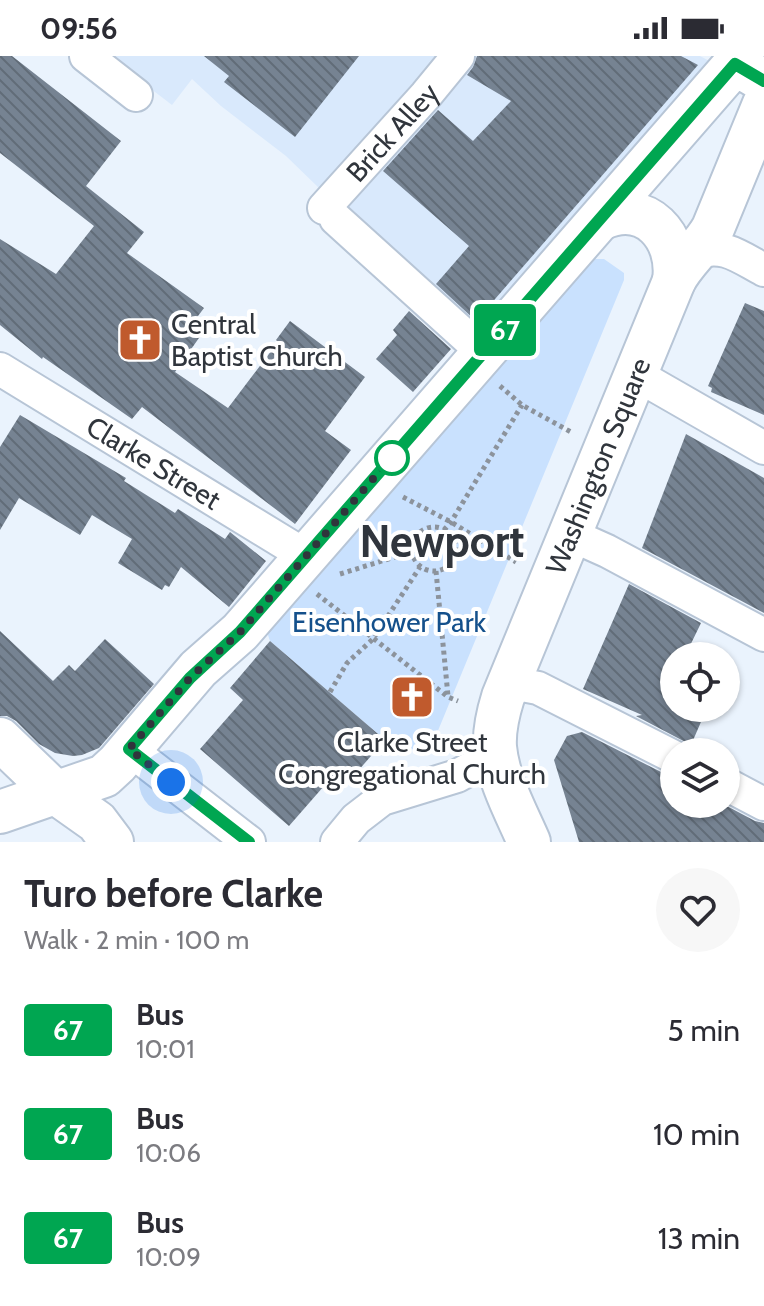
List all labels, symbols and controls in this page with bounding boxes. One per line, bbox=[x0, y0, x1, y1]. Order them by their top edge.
text: 09:56 bbox=[40, 10, 118, 47]
street label: Brick Alley bbox=[339, 76, 446, 189]
line badge: 67 bbox=[469, 304, 541, 356]
place label: Central Baptist Church bbox=[171, 307, 343, 373]
text: 67 bbox=[490, 313, 520, 347]
church icon: Central Baptist Church bbox=[116, 316, 164, 364]
street label: Washington Square bbox=[538, 353, 658, 579]
street label: Clarke Street bbox=[80, 409, 227, 517]
unlabelled marker bbox=[375, 441, 409, 475]
district label: Newport bbox=[359, 515, 525, 568]
park label: Eisenhower Park bbox=[292, 605, 487, 639]
map controls bbox=[660, 642, 740, 818]
button: locate bbox=[660, 642, 740, 722]
church icon: Clarke Street Congregational Church bbox=[388, 673, 436, 721]
place label: Clarke Street Congregational Church bbox=[278, 725, 546, 791]
button: layers bbox=[660, 738, 740, 818]
your location bbox=[151, 762, 191, 802]
button: heart bbox=[656, 868, 740, 952]
text: Turo before Clarke bbox=[24, 870, 323, 917]
text: Walk · 2 min · 100 m bbox=[24, 924, 249, 956]
text: Bus bbox=[136, 996, 184, 1033]
text: 5 min bbox=[668, 1012, 740, 1049]
text: 67 bbox=[53, 1013, 83, 1047]
text: 10:01 bbox=[136, 1033, 195, 1065]
text: Bus bbox=[136, 1100, 184, 1137]
text: 10 min bbox=[653, 1116, 740, 1153]
text: 67 bbox=[53, 1117, 83, 1151]
text: 10:06 bbox=[136, 1137, 201, 1169]
text: Bus bbox=[136, 1204, 184, 1241]
text: 13 min bbox=[658, 1220, 740, 1257]
text: 67 bbox=[53, 1221, 83, 1255]
text: 10:09 bbox=[136, 1241, 201, 1273]

